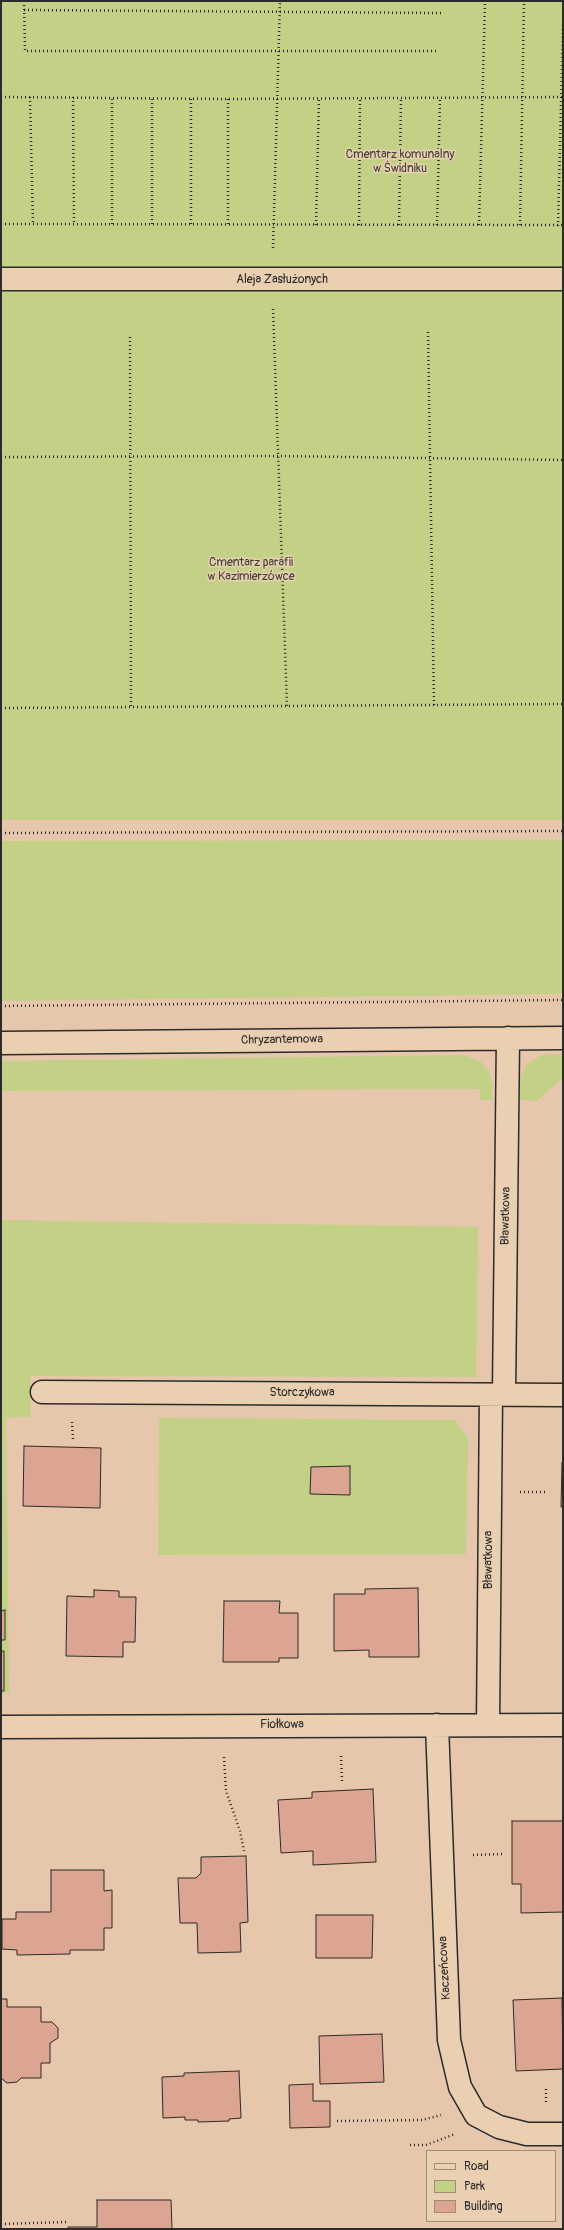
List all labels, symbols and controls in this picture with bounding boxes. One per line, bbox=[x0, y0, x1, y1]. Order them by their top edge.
park label: Cmentarz komunalny w Świdniku bbox=[346, 148, 454, 176]
street label: Aleja Zasłużonych bbox=[236, 273, 328, 287]
park label: Cmentarz parafii w Kazimierzówce bbox=[207, 556, 295, 584]
street label: Chryzantemowa bbox=[241, 1032, 323, 1048]
street label: Bławatkowa bbox=[498, 1187, 514, 1245]
street label: Storczykowa bbox=[269, 1386, 335, 1400]
street label: Bławatkowa bbox=[482, 1531, 496, 1589]
street label: Fiołkowa bbox=[260, 1718, 304, 1732]
street label: Kaczeńcowa bbox=[436, 1936, 454, 2000]
legend bbox=[426, 2150, 556, 2222]
text: Road bbox=[464, 2159, 489, 2174]
text: Park bbox=[464, 2179, 485, 2194]
text: Building bbox=[464, 2199, 503, 2214]

